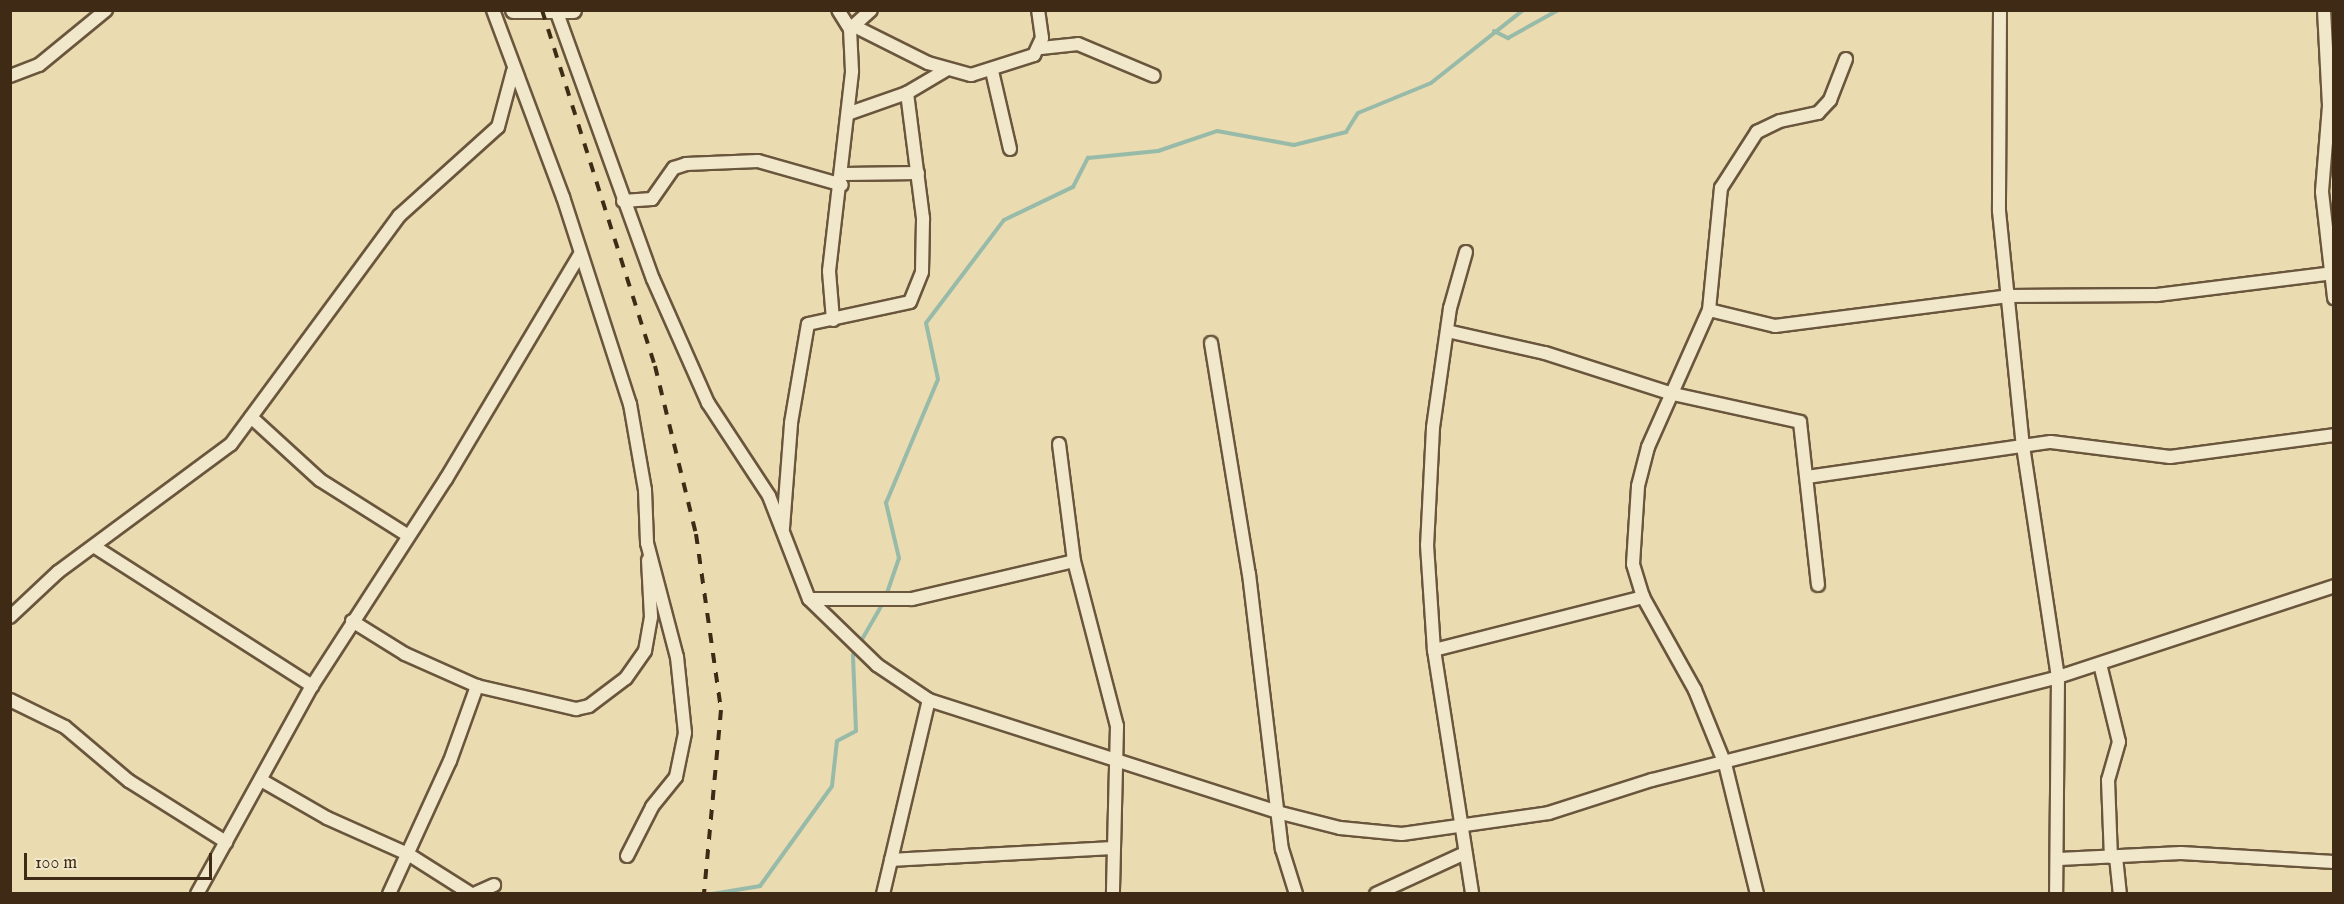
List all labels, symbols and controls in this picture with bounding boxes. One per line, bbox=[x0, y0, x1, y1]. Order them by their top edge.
scale bar bbox=[27, 841, 214, 879]
text: 100 m bbox=[35, 852, 77, 875]

